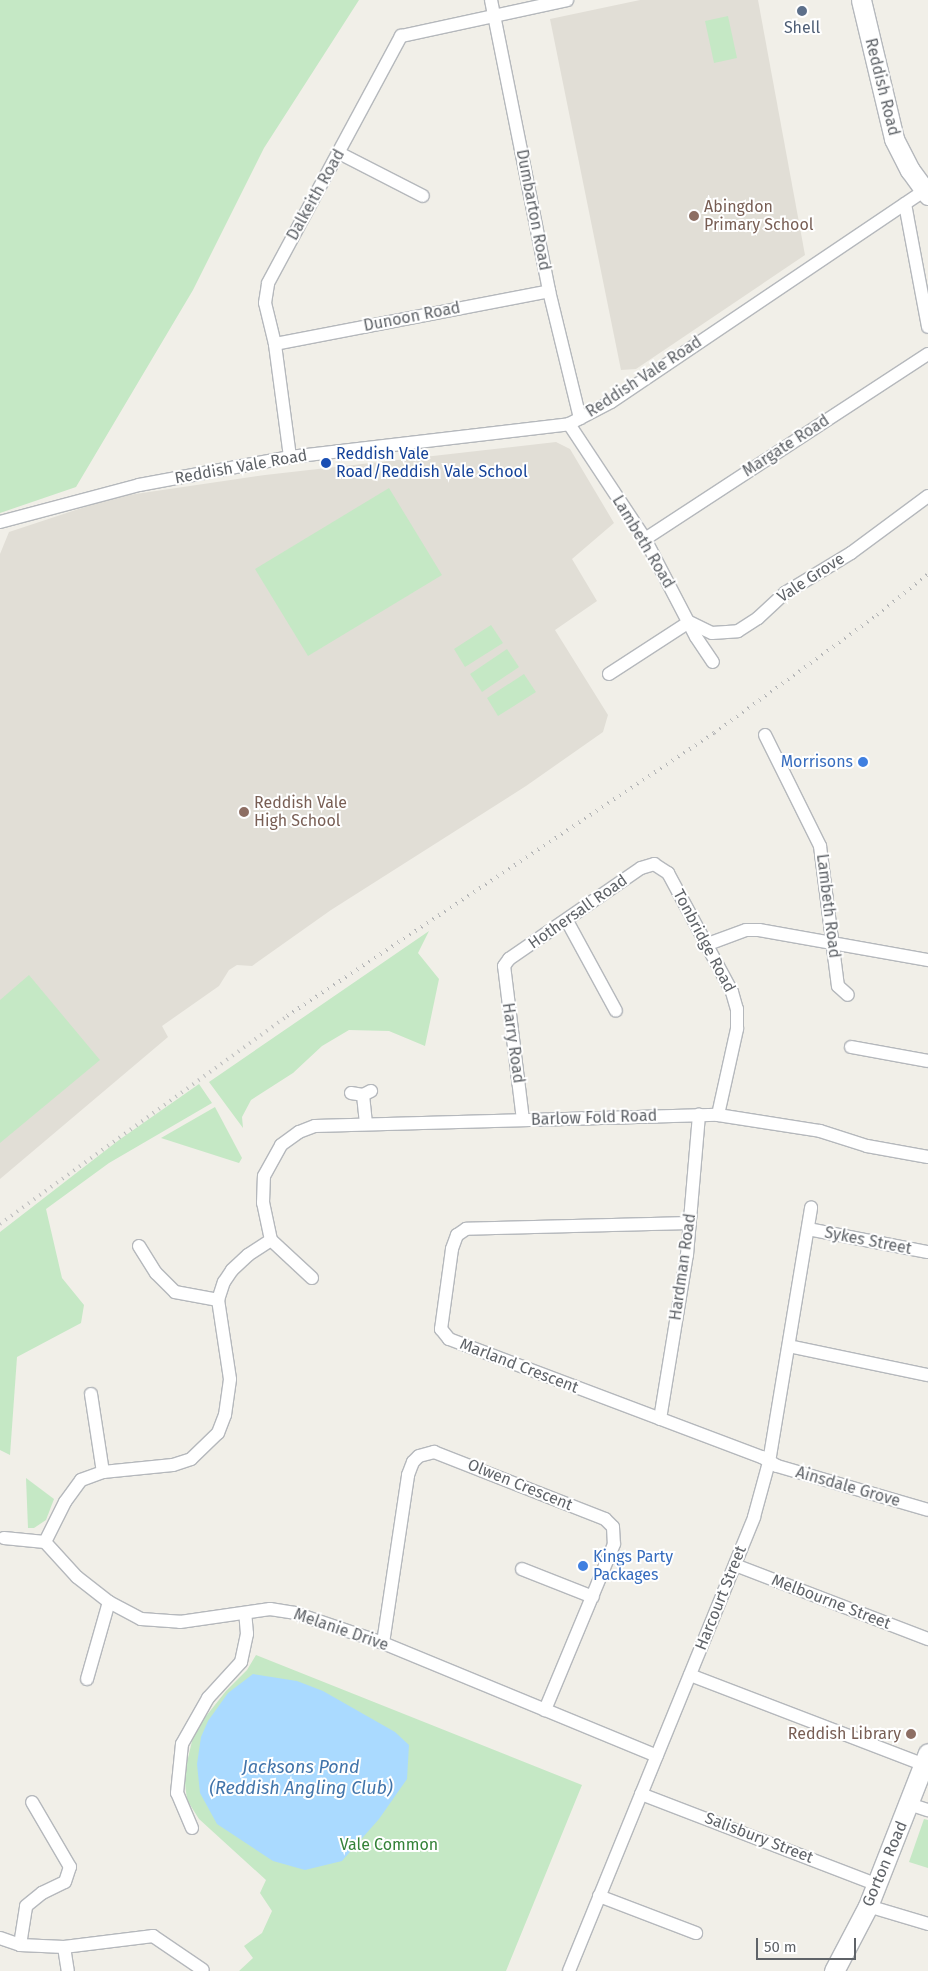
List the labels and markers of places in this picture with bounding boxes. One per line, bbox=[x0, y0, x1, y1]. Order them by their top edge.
marker: Shell bbox=[796, 5, 808, 17]
place label: Shell bbox=[784, 18, 820, 38]
place label: Abingdon Primary School bbox=[704, 197, 813, 235]
marker: Abingdon Primary School bbox=[688, 210, 700, 222]
place label: Reddish Vale Road/Reddish Vale School bbox=[336, 444, 528, 482]
marker: Reddish Vale Road/Reddish Vale School bbox=[320, 457, 332, 469]
place label: Morrisons bbox=[781, 752, 853, 772]
marker: Morrisons bbox=[857, 756, 869, 768]
place label: Reddish Vale High School bbox=[254, 793, 347, 831]
marker: Reddish Vale High School bbox=[238, 806, 250, 818]
place label: Kings Party Packages bbox=[593, 1547, 673, 1585]
marker: Kings Party Packages bbox=[577, 1560, 589, 1572]
place label: Reddish Library bbox=[788, 1724, 901, 1744]
marker: Reddish Library bbox=[905, 1728, 917, 1740]

